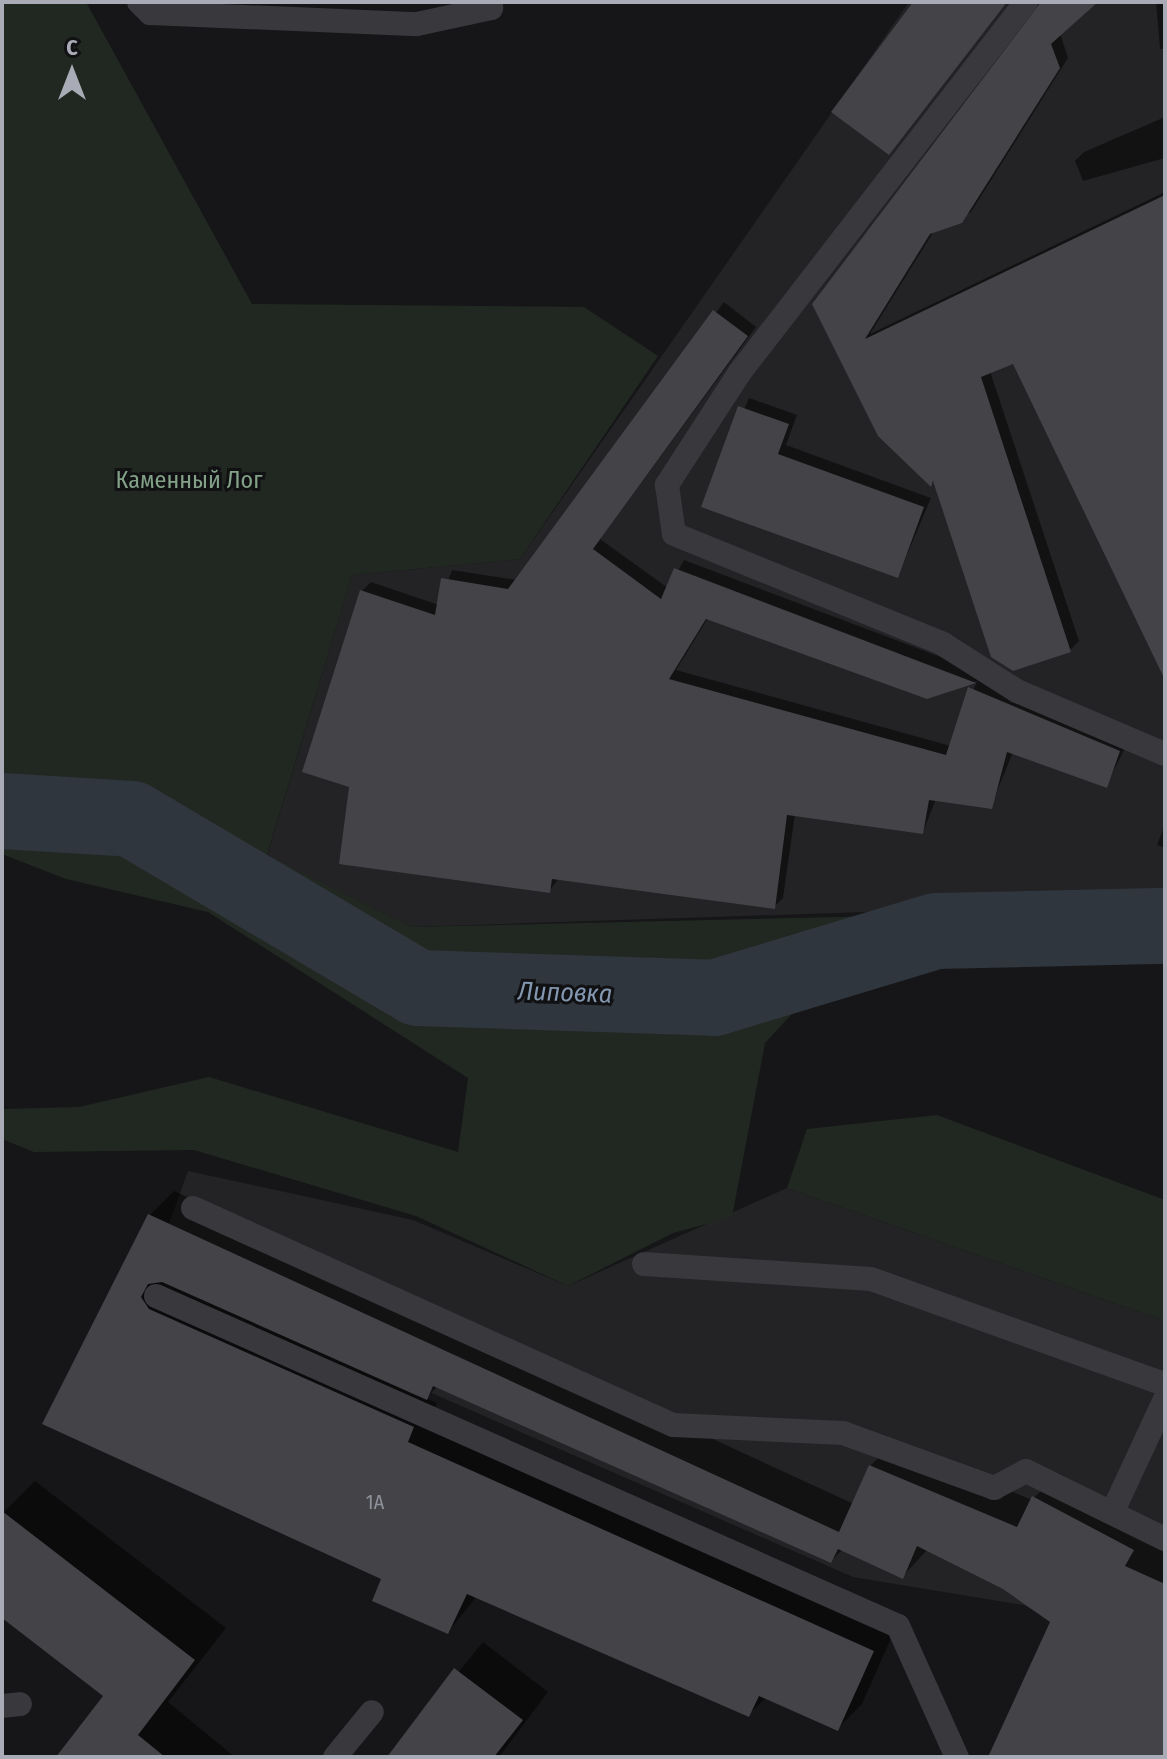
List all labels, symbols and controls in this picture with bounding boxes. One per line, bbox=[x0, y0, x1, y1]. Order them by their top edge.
north arrow bbox=[32, 32, 112, 112]
text: С bbox=[66, 34, 78, 61]
park label: Каменный Лог bbox=[116, 467, 262, 495]
water label: Липовка bbox=[517, 976, 613, 1010]
house number: 1А bbox=[366, 1490, 384, 1514]

